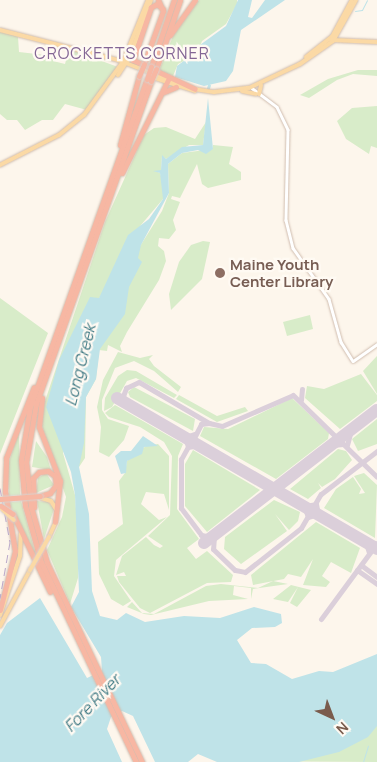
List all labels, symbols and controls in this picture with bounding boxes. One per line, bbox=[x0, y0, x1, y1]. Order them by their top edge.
district label: CROCKETTS CORNER bbox=[32, 43, 212, 63]
place label: Maine Youth Center Library bbox=[230, 255, 333, 290]
marker: Maine Youth Center Library bbox=[214, 267, 226, 279]
water label: Long Creek bbox=[61, 322, 99, 408]
water label: Fore River bbox=[60, 670, 124, 736]
north arrow bbox=[307, 692, 357, 742]
text: N bbox=[332, 718, 353, 739]

